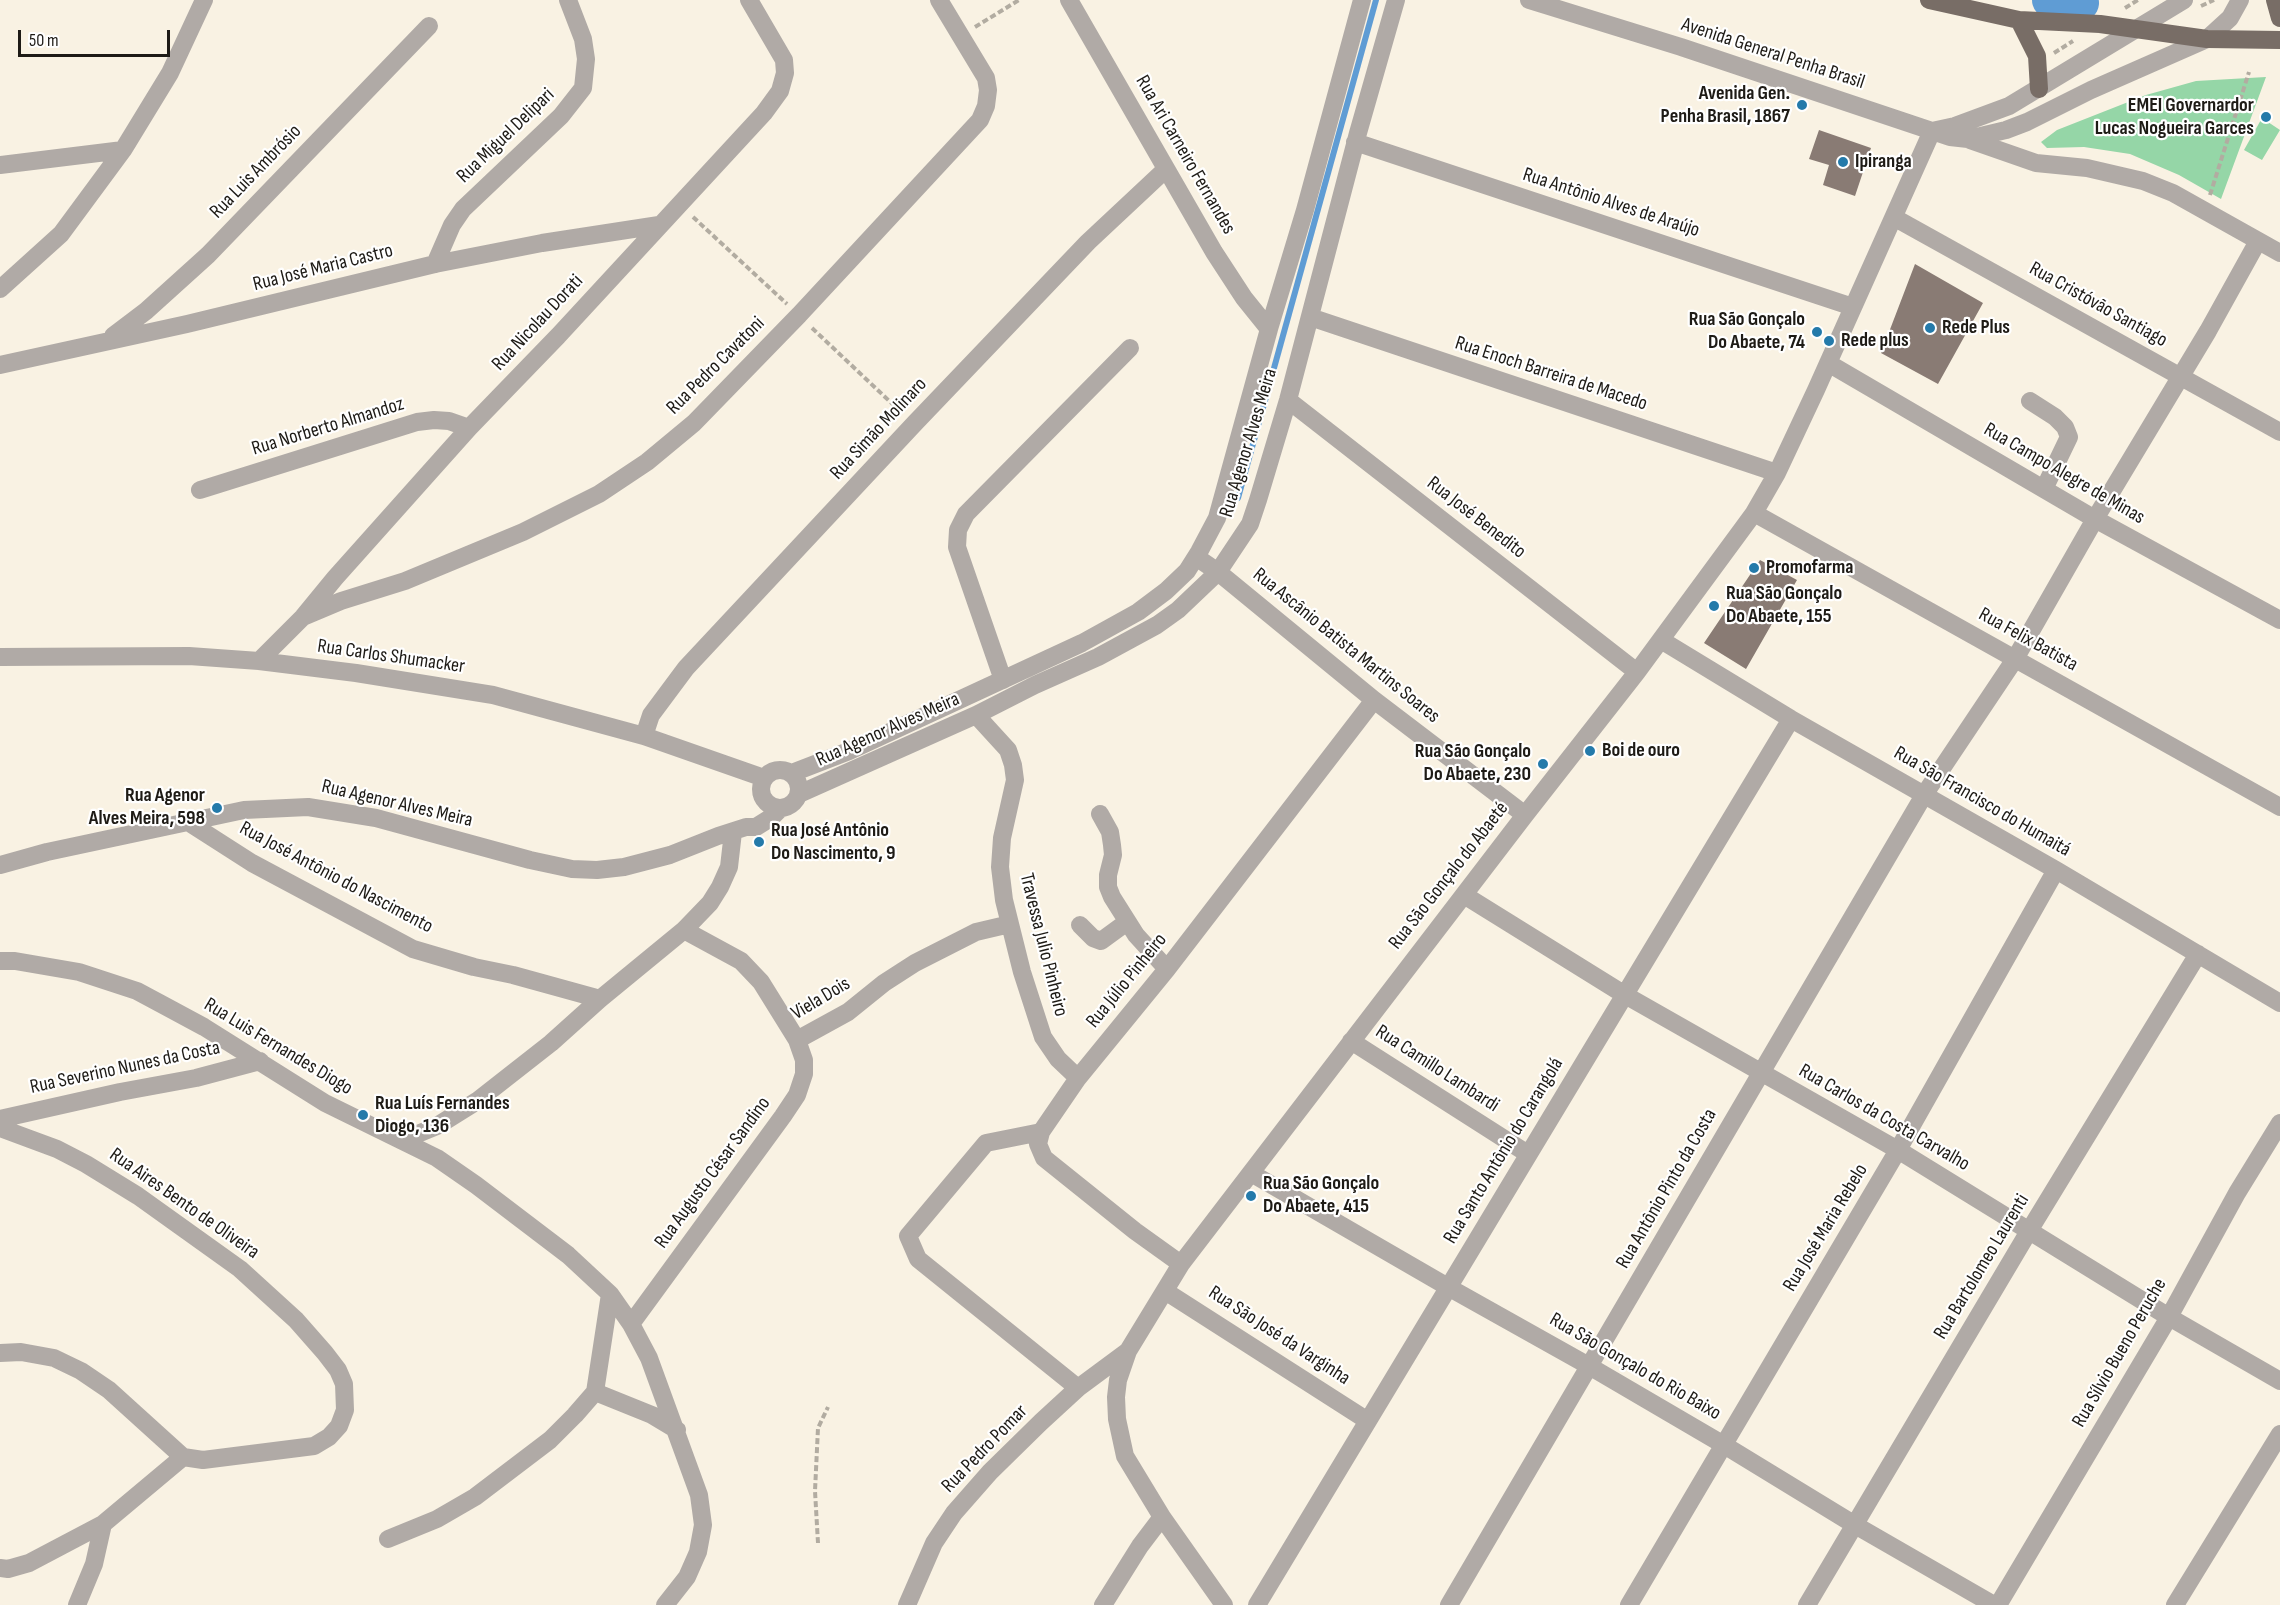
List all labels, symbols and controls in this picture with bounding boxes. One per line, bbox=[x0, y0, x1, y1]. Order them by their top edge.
street label: Avenida General Penha Brasil bbox=[1678, 13, 1868, 95]
scale bar bbox=[21, 18, 172, 56]
text: 50 m bbox=[29, 30, 59, 51]
street label: Rua Ari Carneiro Fernandes bbox=[1130, 71, 1240, 239]
place label: Avenida Gen. Penha Brasil, 1867 bbox=[1661, 82, 1790, 129]
street label: Rua Miguel Delipari bbox=[452, 83, 560, 189]
place label: EMEI Governardor Lucas Nogueira Garces bbox=[2095, 94, 2254, 141]
marker: Avenida Gen. Penha Brasil, 1867 bbox=[1795, 98, 1809, 112]
marker: EMEI Governardor Lucas Nogueira Garces bbox=[2259, 110, 2273, 124]
street label: Rua Luis Ambrósio bbox=[205, 120, 307, 224]
place label: Ipiranga bbox=[1855, 150, 1912, 174]
marker: Ipiranga bbox=[1836, 155, 1850, 169]
street label: Rua Antônio Alves de Araújo bbox=[1520, 163, 1702, 243]
street label: Rua José Maria Castro bbox=[251, 239, 395, 297]
street label: Rua Cristóvão Santiago bbox=[2025, 257, 2171, 353]
street label: Rua Nicolau Dorati bbox=[487, 270, 589, 376]
place label: Rua São Gonçalo Do Abaete, 74 bbox=[1689, 308, 1805, 355]
street label: Rua Pedro Cavatoni bbox=[662, 312, 770, 420]
place label: Rede Plus bbox=[1942, 316, 2010, 340]
marker: Rede Plus bbox=[1923, 321, 1937, 335]
marker: Rua São Gonçalo Do Abaete, 74 bbox=[1810, 325, 1824, 339]
place label: Rede plus bbox=[1841, 329, 1909, 353]
street label: Rua Enoch Barreira de Macedo bbox=[1452, 332, 1650, 416]
marker: Rede plus bbox=[1822, 334, 1836, 348]
street label: Rua Agenor Alves Meira bbox=[1215, 366, 1283, 520]
street label: Rua Simão Molinaro bbox=[826, 373, 932, 485]
street label: Rua Norberto Almandoz bbox=[249, 392, 407, 462]
street label: Rua Campo Alegre de Minas bbox=[1979, 418, 2149, 530]
street label: Rua José Benedito bbox=[1422, 472, 1530, 564]
place label: Promofarma bbox=[1766, 556, 1853, 580]
marker: Promofarma bbox=[1747, 561, 1761, 575]
street label: Rua Ascânio Batista Martins Soares bbox=[1248, 563, 1444, 729]
place label: Rua São Gonçalo Do Abaete, 155 bbox=[1726, 582, 1842, 629]
marker: Rua São Gonçalo Do Abaete, 155 bbox=[1707, 599, 1721, 613]
street label: Rua Felix Batista bbox=[1974, 603, 2082, 677]
street label: Rua Carlos Shumacker bbox=[316, 635, 466, 679]
street label: Rua Agenor Alves Meira bbox=[813, 688, 963, 772]
place label: Boi de ouro bbox=[1602, 739, 1680, 763]
place label: Rua São Gonçalo Do Abaete, 230 bbox=[1415, 740, 1531, 787]
street label: Rua São Francisco do Humaitá bbox=[1889, 742, 2075, 862]
marker: Boi de ouro bbox=[1583, 744, 1597, 758]
marker: Rua São Gonçalo Do Abaete, 230 bbox=[1536, 757, 1550, 771]
street label: Rua Agenor Alves Meira bbox=[319, 775, 475, 833]
place label: Rua Agenor Alves Meira, 598 bbox=[89, 784, 205, 831]
street label: Rua São Gonçalo do Abaeté bbox=[1384, 798, 1514, 954]
marker: Rua Agenor Alves Meira, 598 bbox=[210, 801, 224, 815]
street label: Rua José Antônio do Nascimento bbox=[235, 817, 437, 939]
place label: Rua José Antônio Do Nascimento, 9 bbox=[771, 819, 896, 866]
marker: Rua José Antônio Do Nascimento, 9 bbox=[752, 835, 766, 849]
street label: Travessa Julio Pinheiro bbox=[1014, 871, 1072, 1019]
street label: Rua Júlio Pinheiro bbox=[1081, 929, 1173, 1033]
street label: Viela Dois bbox=[787, 972, 855, 1026]
street label: Rua Luis Fernandes Diogo bbox=[199, 993, 357, 1101]
street label: Rua Camillo Lambardi bbox=[1371, 1020, 1503, 1118]
street label: Rua Severino Nunes da Costa bbox=[28, 1036, 222, 1100]
street label: Rua Santo Antônio do Carangolá bbox=[1439, 1054, 1569, 1248]
street label: Rua Carlos da Costa Carvalho bbox=[1794, 1059, 1974, 1177]
place label: Rua Luís Fernandes Diogo, 136 bbox=[375, 1092, 510, 1139]
street label: Rua Augusto César Sandino bbox=[650, 1093, 776, 1253]
street label: Rua Antônio Pinto da Costa bbox=[1612, 1105, 1722, 1273]
marker: Rua Luís Fernandes Diogo, 136 bbox=[356, 1108, 370, 1122]
street label: Rua Aires Bento de Oliveira bbox=[104, 1143, 264, 1265]
street label: Rua José Maria Rebelo bbox=[1778, 1160, 1874, 1296]
place label: Rua São Gonçalo Do Abaete, 415 bbox=[1263, 1172, 1379, 1219]
marker: Rua São Gonçalo Do Abaete, 415 bbox=[1244, 1189, 1258, 1203]
street label: Rua Bartolomeo Laurenti bbox=[1929, 1190, 2035, 1344]
street label: Rua Sílvio Bueno Peruche bbox=[2068, 1274, 2172, 1432]
street label: Rua São José da Varginha bbox=[1204, 1281, 1354, 1391]
street label: Rua São Gonçalo do Rio Baixo bbox=[1545, 1308, 1725, 1426]
street label: Rua Pedro Pomar bbox=[937, 1400, 1033, 1498]

